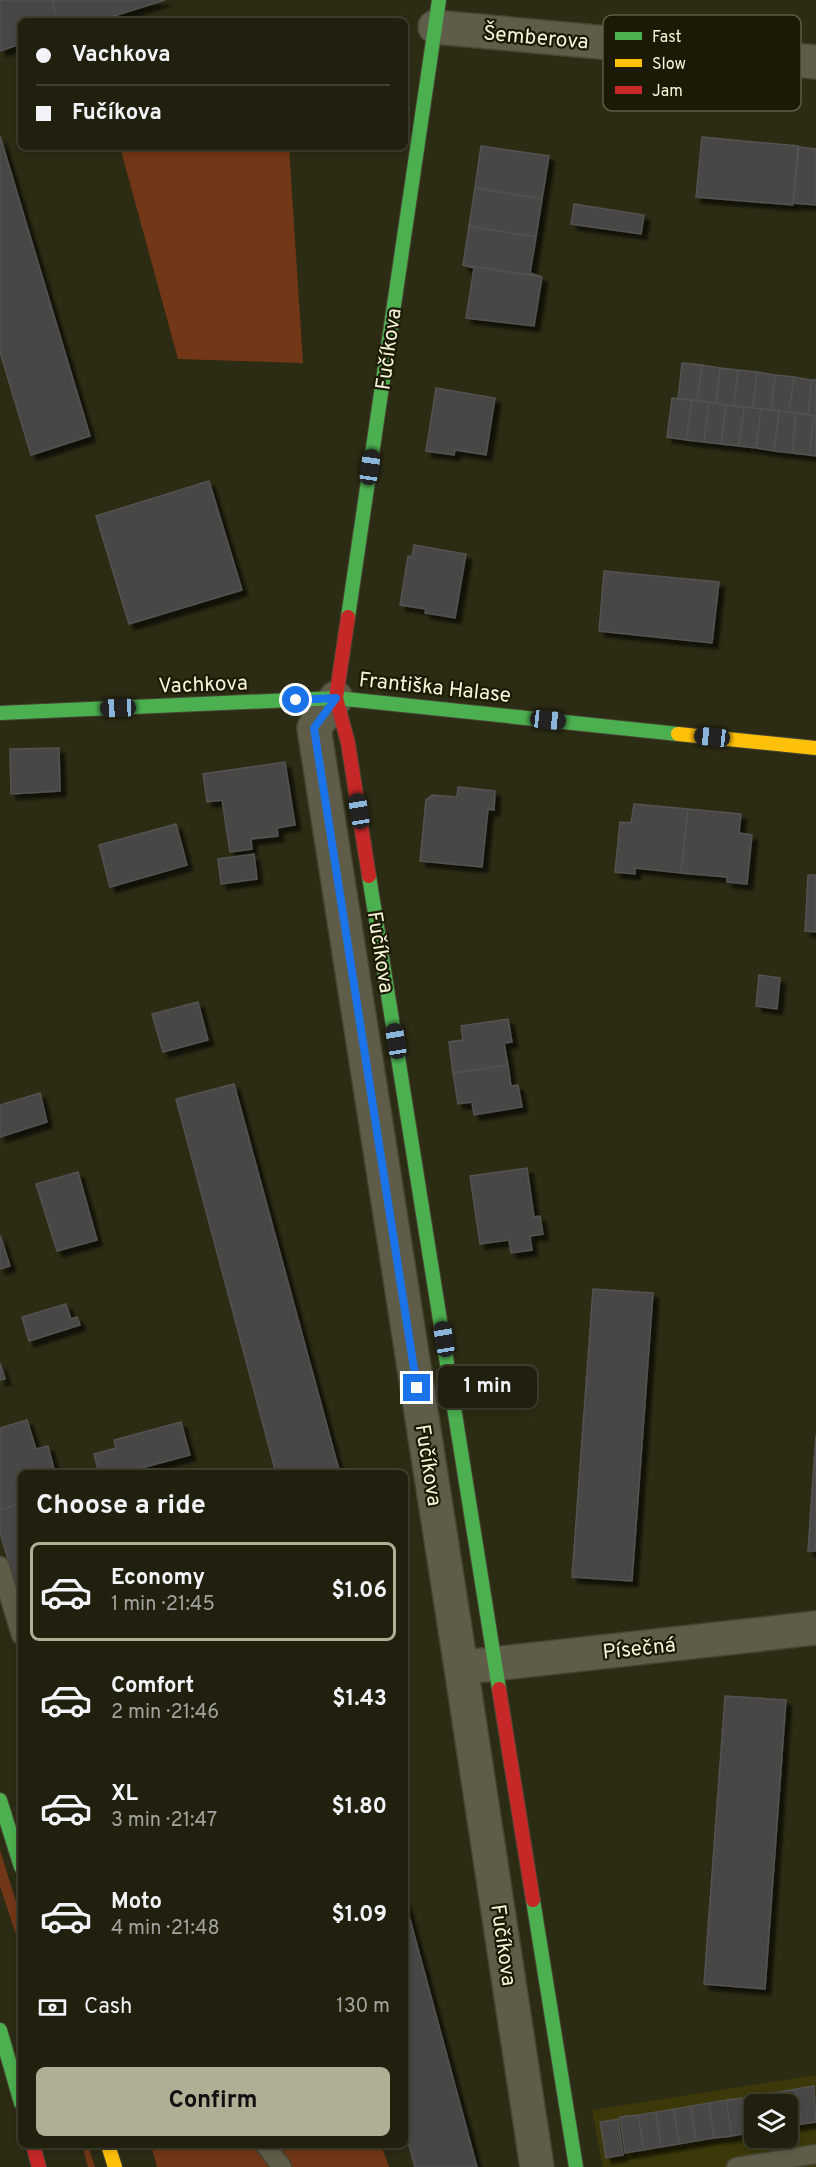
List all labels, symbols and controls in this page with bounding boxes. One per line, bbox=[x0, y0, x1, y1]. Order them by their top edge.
legend bbox=[603, 15, 801, 111]
street label: Šemberova bbox=[482, 19, 590, 57]
text: Fast bbox=[652, 28, 682, 48]
text: Vachkova bbox=[72, 42, 171, 69]
text: Slow bbox=[652, 55, 686, 75]
text: Jam bbox=[652, 82, 683, 102]
text: Fučíkova bbox=[72, 100, 162, 127]
street label: Fučíkova bbox=[370, 307, 409, 392]
car bbox=[359, 448, 381, 486]
street label: Františka Halase bbox=[357, 667, 512, 710]
street label: Vachkova bbox=[158, 670, 248, 701]
route start bbox=[282, 686, 309, 713]
car bbox=[100, 698, 136, 718]
car bbox=[529, 709, 567, 731]
car bbox=[693, 726, 731, 748]
car bbox=[347, 792, 371, 830]
street label: Fučíkova bbox=[360, 909, 399, 995]
car bbox=[384, 1022, 408, 1060]
car bbox=[432, 1320, 456, 1358]
callout: 1 min bbox=[438, 1367, 537, 1409]
route end bbox=[403, 1374, 430, 1401]
text: 1 min bbox=[463, 1374, 512, 1400]
street label: Fučíkova bbox=[408, 1422, 447, 1508]
text: Choose a ride bbox=[36, 1489, 206, 1523]
icon: car bbox=[39, 1565, 93, 1619]
text: Economy bbox=[111, 1565, 205, 1592]
text: $1.06 bbox=[331, 1578, 387, 1605]
text: 1 min · 21:45 bbox=[111, 1592, 215, 1618]
street label: Písečná bbox=[601, 1632, 677, 1667]
icon: car bbox=[39, 1673, 93, 1727]
text: Comfort bbox=[111, 1673, 194, 1700]
text: $1.43 bbox=[332, 1686, 387, 1713]
text: 2 min · 21:46 bbox=[111, 1700, 219, 1726]
icon: car bbox=[39, 1781, 93, 1835]
text: XL bbox=[111, 1781, 138, 1808]
text: $1.80 bbox=[332, 1794, 387, 1821]
text: 3 min · 21:47 bbox=[111, 1808, 217, 1834]
icon: car bbox=[39, 1889, 93, 1943]
text: Moto bbox=[111, 1889, 162, 1916]
text: $1.09 bbox=[331, 1902, 387, 1929]
street label: Fučíkova bbox=[483, 1903, 522, 1988]
text: 4 min · 21:48 bbox=[111, 1916, 220, 1942]
icon: cash bbox=[36, 1991, 69, 2024]
text: Cash bbox=[84, 1994, 133, 2021]
text: 130 m bbox=[336, 1994, 390, 2020]
button: Confirm bbox=[36, 2067, 390, 2136]
map controls bbox=[744, 2094, 798, 2148]
button: layers bbox=[744, 2094, 798, 2148]

